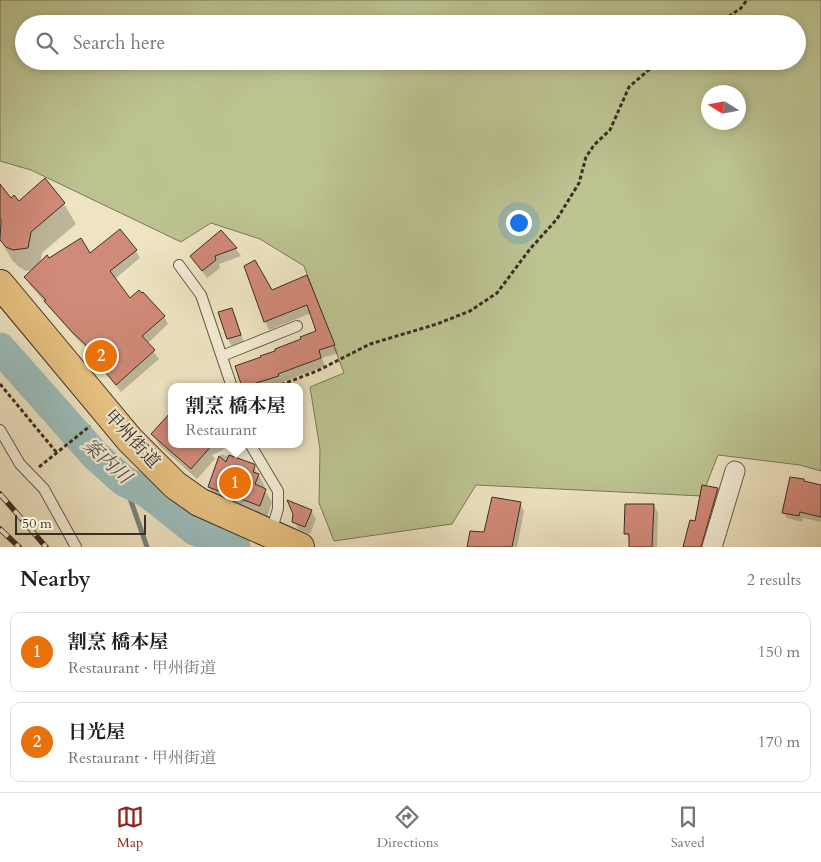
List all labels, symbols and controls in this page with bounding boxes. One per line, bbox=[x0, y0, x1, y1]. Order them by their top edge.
search box bbox=[15, 15, 806, 70]
icon: search bbox=[33, 29, 61, 57]
text: Search here bbox=[73, 30, 165, 56]
north arrow bbox=[701, 85, 746, 130]
your location bbox=[506, 210, 532, 236]
pin: 2 bbox=[85, 337, 117, 375]
popup bbox=[168, 383, 303, 448]
text: 割烹 橋本屋 bbox=[185, 393, 286, 419]
street label: 甲州街道 bbox=[98, 404, 166, 474]
text: Restaurant bbox=[185, 419, 257, 441]
water label: 案内川 bbox=[77, 432, 138, 491]
pin: 1 bbox=[219, 464, 251, 502]
scale bar bbox=[15, 512, 146, 535]
text: 50 m bbox=[22, 514, 52, 533]
text: Nearby bbox=[20, 565, 91, 594]
text: 2 results bbox=[747, 569, 801, 591]
text: 割烹 橋本屋 bbox=[68, 629, 168, 655]
text: 1 bbox=[33, 641, 41, 663]
text: 150 m bbox=[758, 641, 800, 663]
text: Restaurant · 甲州街道 bbox=[68, 657, 216, 679]
text: 日光屋 bbox=[68, 719, 125, 745]
text: 2 bbox=[33, 731, 41, 753]
text: 170 m bbox=[758, 731, 800, 753]
text: Restaurant · 甲州街道 bbox=[68, 747, 216, 769]
tab: Map bbox=[116, 803, 144, 852]
tab: Directions bbox=[377, 803, 438, 852]
tab: Saved bbox=[671, 803, 705, 852]

